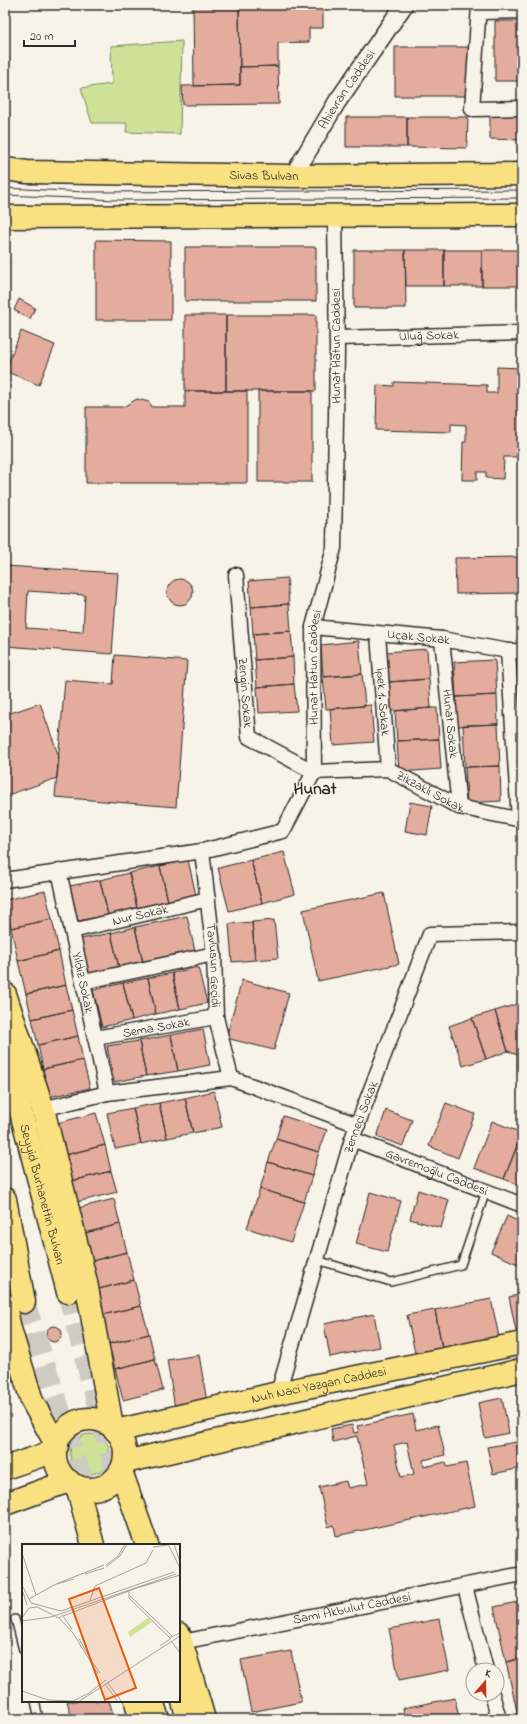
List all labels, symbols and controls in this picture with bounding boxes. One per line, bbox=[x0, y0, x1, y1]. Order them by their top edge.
scale bar bbox=[24, 22, 75, 48]
text: 20 m bbox=[30, 28, 53, 46]
street label: Ahievran Caddesi bbox=[314, 46, 380, 133]
street label: Sivas Bulvarı bbox=[229, 166, 299, 186]
street label: Hunat Hatun Caddesi bbox=[327, 288, 346, 404]
street label: Uluğ Sokak bbox=[399, 325, 460, 346]
street label: Hunat Hatun Caddesi bbox=[303, 608, 327, 725]
street label: Uçak Sokak bbox=[386, 624, 452, 650]
street label: Zengin Sokak bbox=[233, 657, 258, 729]
street label: İpek 1. Sokak bbox=[371, 667, 395, 737]
street label: Hunat Sokak bbox=[438, 688, 464, 759]
street label: Zikzaklı Sokak bbox=[393, 766, 466, 817]
district label: Hunat bbox=[294, 777, 337, 802]
street label: Nur Sokak bbox=[110, 899, 170, 931]
street label: Tavlusun Geçidi bbox=[201, 922, 225, 1008]
street label: Yıldız Sokak bbox=[67, 950, 99, 1015]
street label: Sema Sokak bbox=[121, 1012, 191, 1043]
street label: Zenneci Sokak bbox=[339, 1078, 383, 1156]
street label: Seyyid Burhanettin Bulvarı bbox=[15, 1122, 70, 1267]
street label: Gavremoğlu Caddesi bbox=[383, 1143, 491, 1200]
street label: Nuh Naci Yazgan Caddesi bbox=[249, 1362, 388, 1408]
inset map bbox=[22, 1544, 180, 1702]
street label: Sami Akbulut Caddesi bbox=[291, 1587, 412, 1629]
north arrow bbox=[465, 1662, 505, 1702]
text: K bbox=[483, 1665, 494, 1682]

